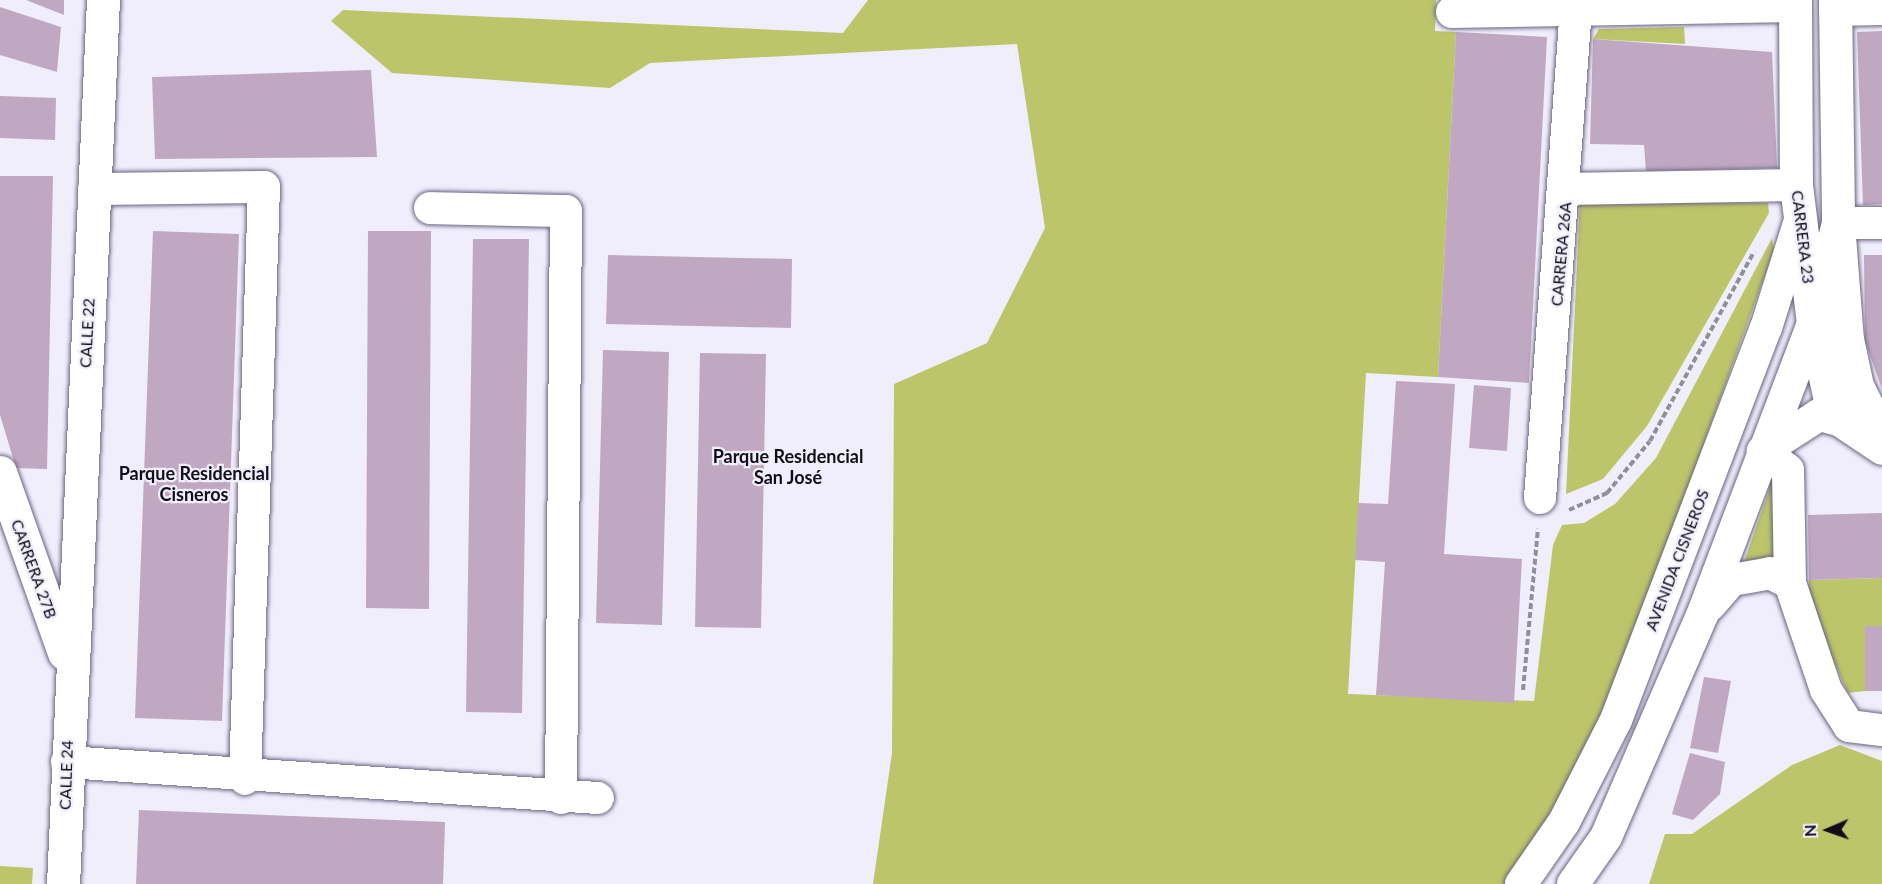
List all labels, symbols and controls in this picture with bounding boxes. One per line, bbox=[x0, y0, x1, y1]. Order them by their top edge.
street label: CARRERA 23 bbox=[1788, 189, 1818, 285]
street label: CARRERA 26A bbox=[1547, 201, 1575, 307]
street label: CALLE 22 bbox=[76, 298, 98, 368]
district label: Parque Residencial San José bbox=[713, 446, 863, 488]
district label: Parque Residencial Cisneros bbox=[119, 463, 269, 506]
street label: AVENIDA CISNEROS bbox=[1641, 486, 1713, 634]
street label: CARRERA 27B bbox=[7, 517, 61, 621]
street label: CALLE 24 bbox=[55, 740, 77, 810]
north arrow bbox=[1798, 800, 1858, 860]
text: N bbox=[1800, 824, 1819, 837]

